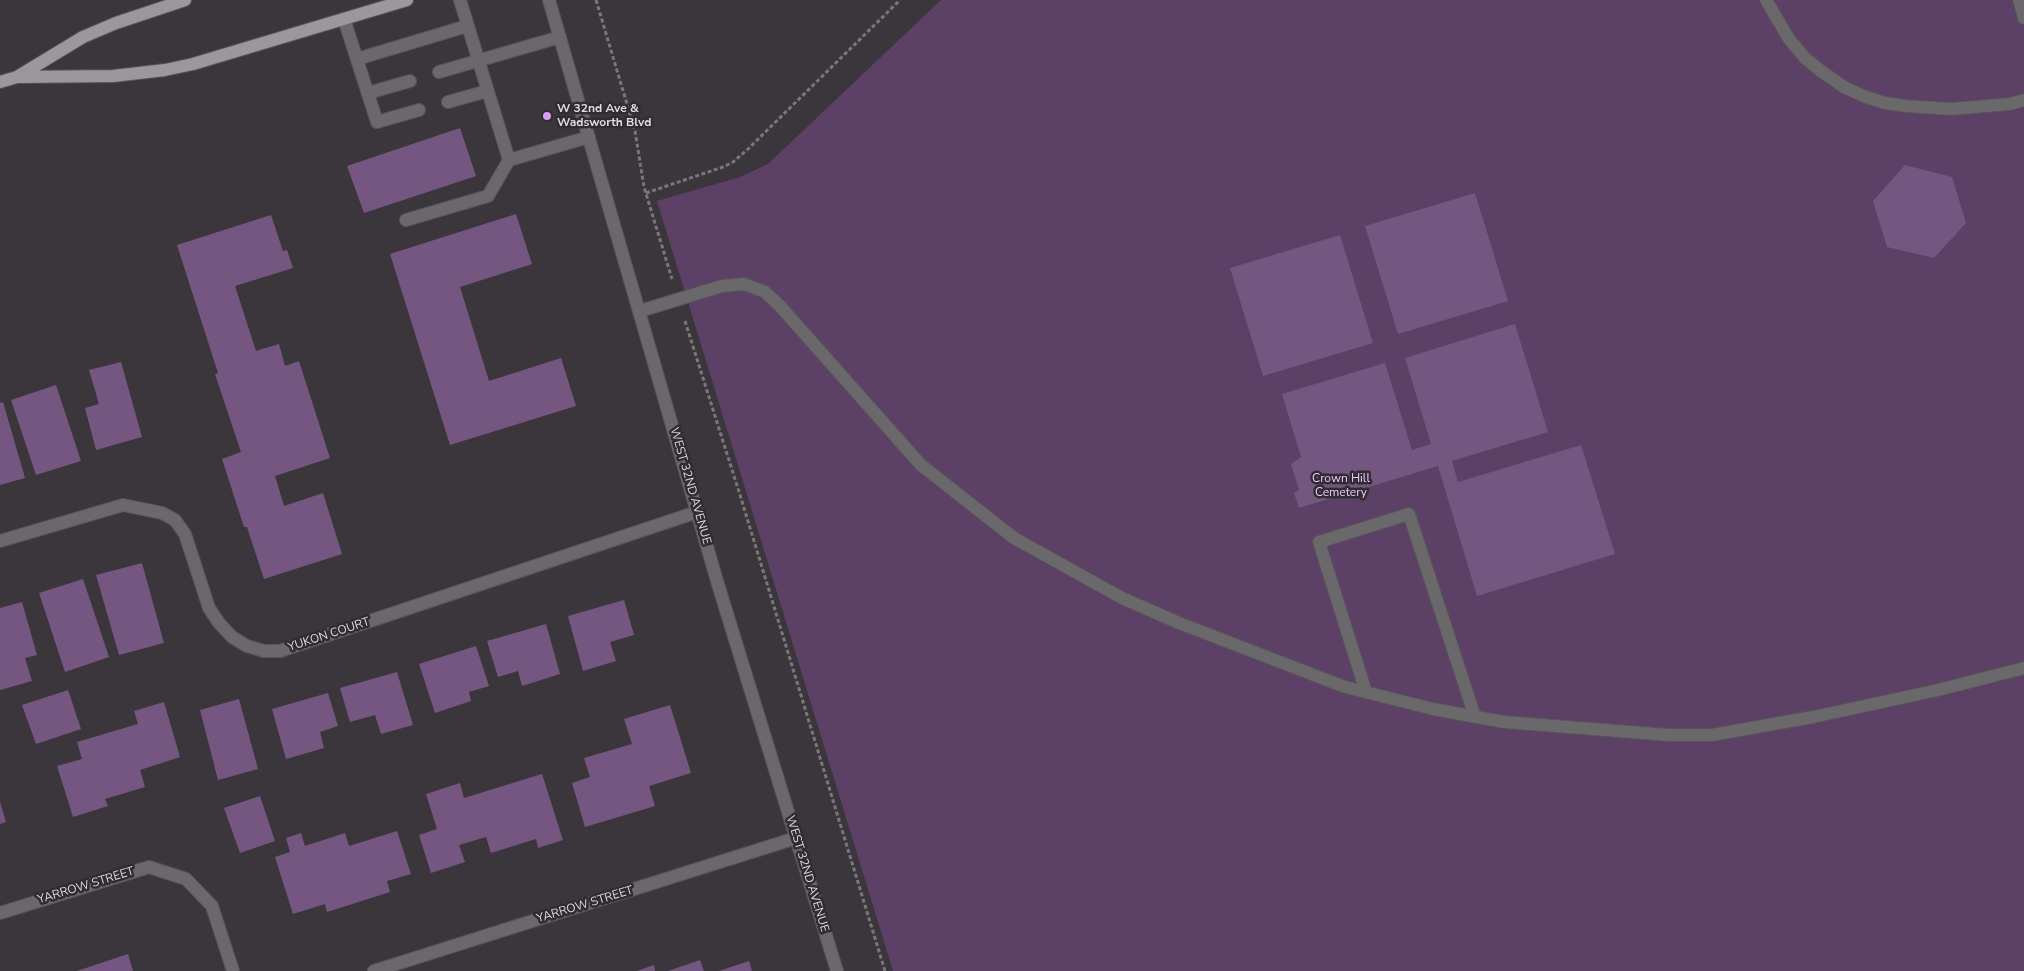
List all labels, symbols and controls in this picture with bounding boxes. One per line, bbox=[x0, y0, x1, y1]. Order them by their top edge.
place label: W 32nd Ave & Wadsworth Blvd bbox=[557, 102, 651, 130]
marker: W 32nd Ave & Wadsworth Blvd bbox=[541, 110, 553, 122]
street label: WEST 32ND AVENUE bbox=[666, 426, 714, 546]
park label: Crown Hill Cemetery bbox=[1312, 472, 1370, 500]
street label: YUKON COURT bbox=[286, 615, 372, 655]
street label: WEST 32ND AVENUE bbox=[782, 814, 832, 934]
street label: YARROW STREET bbox=[36, 865, 136, 907]
street label: YARROW STREET bbox=[535, 884, 635, 926]

